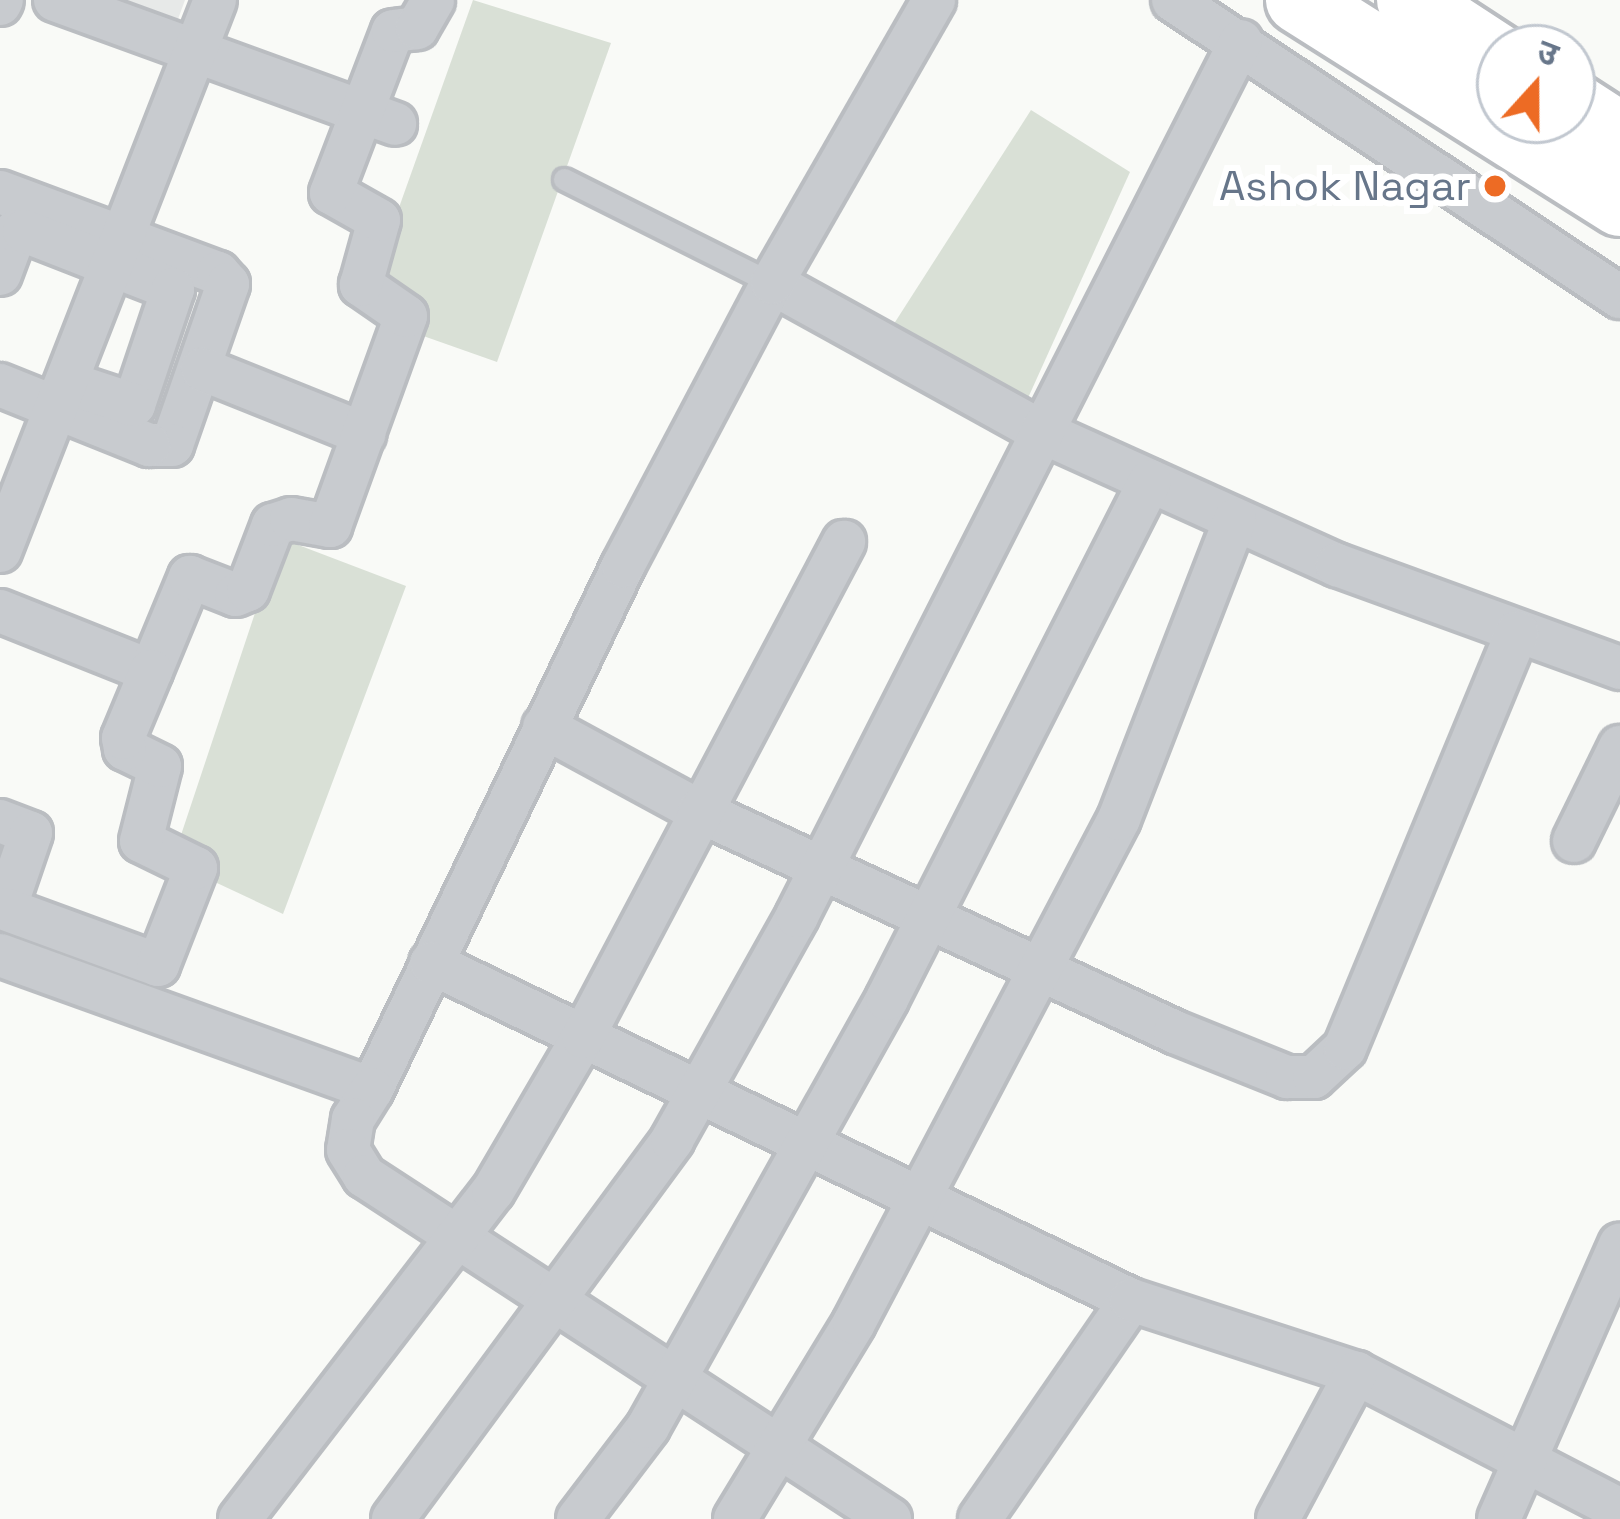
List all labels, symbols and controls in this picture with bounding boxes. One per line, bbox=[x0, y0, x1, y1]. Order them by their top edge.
north arrow bbox=[1476, 24, 1596, 144]
text: उ bbox=[1531, 30, 1564, 76]
place label: Ashok Nagar bbox=[1219, 161, 1471, 211]
marker: Ashok Nagar bbox=[1482, 173, 1508, 199]

